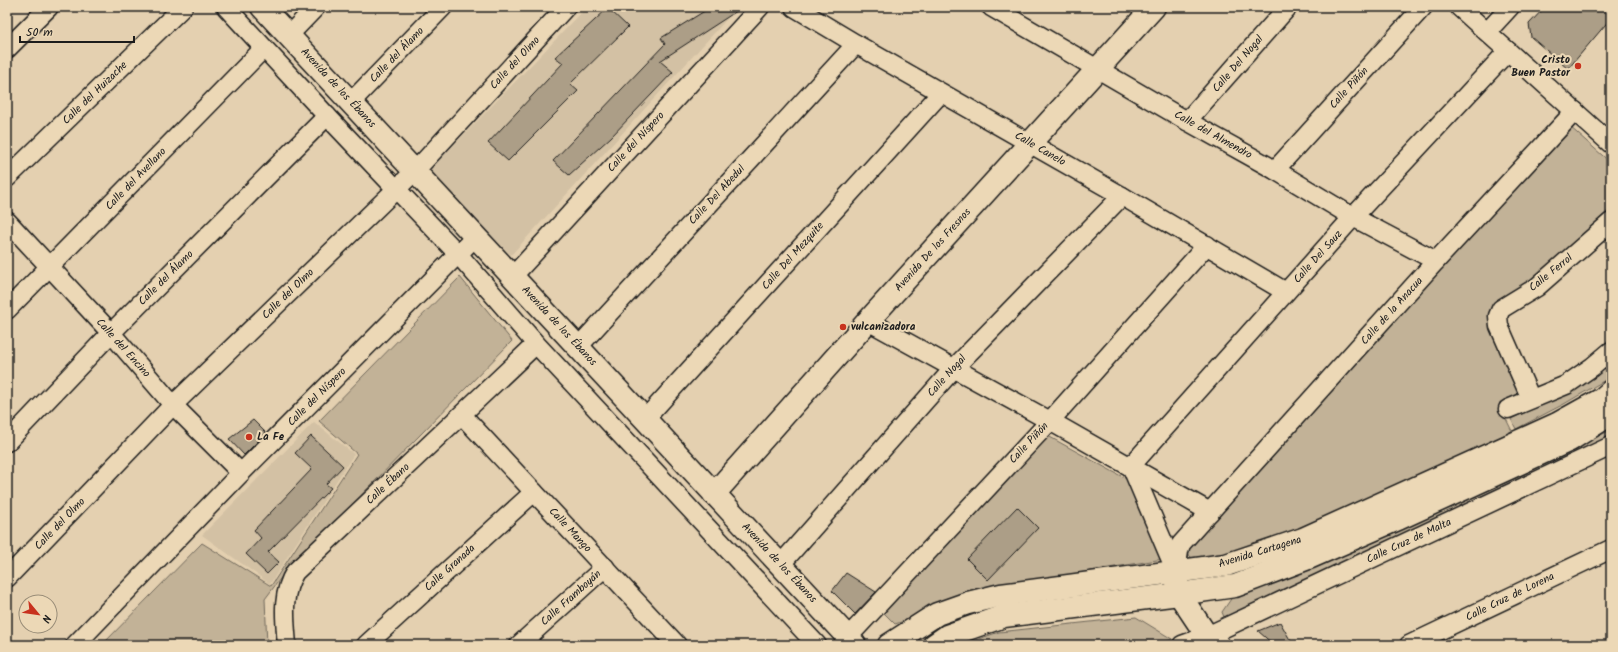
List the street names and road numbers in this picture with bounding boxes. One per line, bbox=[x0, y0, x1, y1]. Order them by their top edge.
street label: Calle del Álamo bbox=[365, 23, 429, 87]
street label: Calle Del Nogal bbox=[1208, 31, 1268, 97]
street label: Calle del Olmo bbox=[485, 32, 545, 94]
street label: Avenida de los Ébanos bbox=[296, 44, 380, 133]
street label: Calle del Huizache bbox=[58, 57, 132, 129]
street label: Calle Piñón bbox=[1325, 63, 1373, 113]
street label: Calle del Almendro bbox=[1171, 106, 1255, 164]
street label: Calle del Níspero bbox=[603, 107, 669, 177]
street label: Calle Canelo bbox=[1011, 127, 1069, 171]
street label: Calle del Avellano bbox=[101, 143, 171, 215]
street label: Calle Del Abedul bbox=[684, 161, 750, 229]
street label: Avenida De los Fresnos bbox=[890, 204, 976, 296]
street label: Calle Del Mezquite bbox=[757, 218, 829, 294]
street label: Calle Del Sauz bbox=[1289, 226, 1347, 288]
street label: Calle del Álamo bbox=[134, 246, 198, 310]
street label: Calle Ferrol bbox=[1525, 249, 1577, 296]
street label: Calle del Olmo bbox=[258, 264, 318, 324]
street label: Calle de la Anacua bbox=[1356, 273, 1428, 349]
street label: Avenida de los Ébanos bbox=[517, 282, 601, 371]
street label: Calle del Encino bbox=[91, 314, 155, 382]
street label: Calle Nogal bbox=[923, 350, 971, 401]
street label: Calle del Níspero bbox=[283, 363, 351, 431]
street label: Calle Piñón bbox=[1005, 418, 1053, 468]
street label: Calle Ébano bbox=[362, 459, 414, 509]
street label: Calle del Olmo bbox=[30, 494, 90, 554]
street label: Calle Mango bbox=[544, 503, 596, 557]
street label: Calle Cruz de Malta bbox=[1363, 513, 1455, 569]
street label: Avenida de los Ébanos bbox=[737, 519, 821, 608]
street label: Avenida Cartagena bbox=[1216, 531, 1304, 573]
street label: Calle Granada bbox=[420, 540, 480, 596]
street label: Calle Framboyán bbox=[536, 566, 606, 630]
street label: Calle Cruz de Lorena bbox=[1463, 568, 1557, 626]

